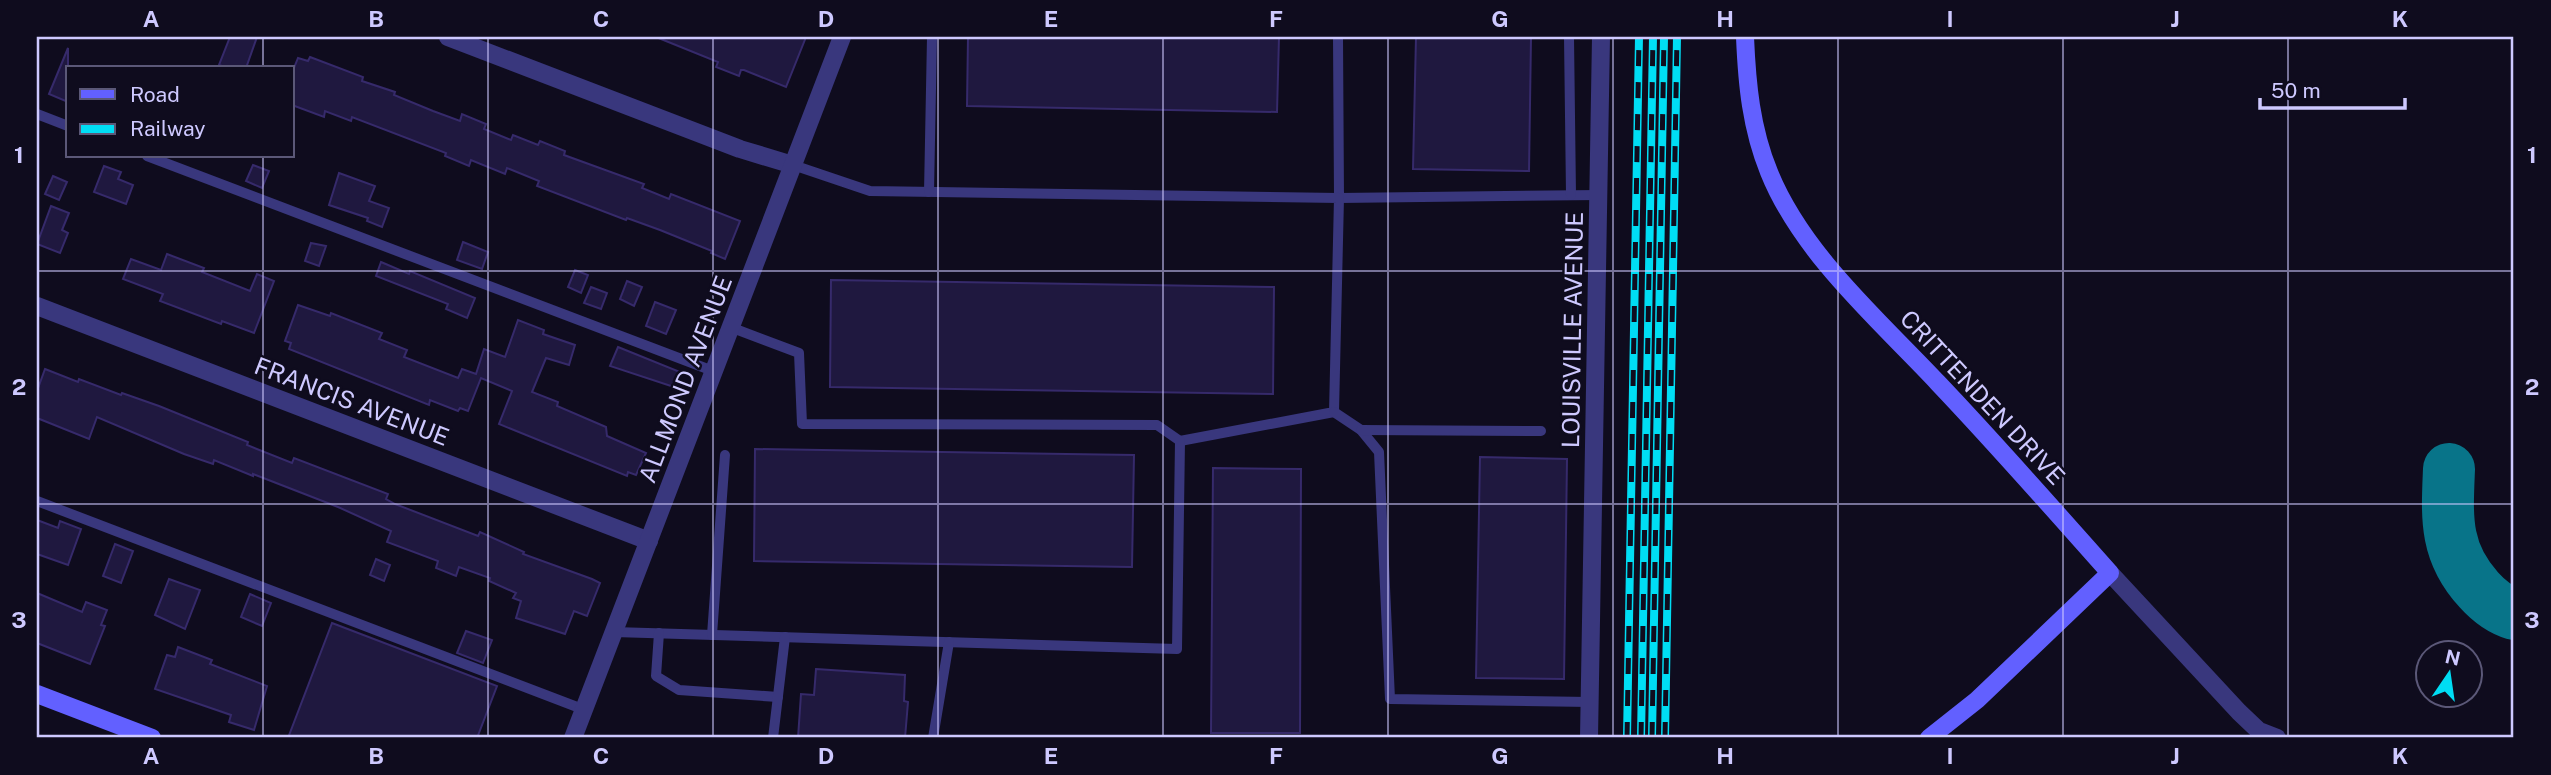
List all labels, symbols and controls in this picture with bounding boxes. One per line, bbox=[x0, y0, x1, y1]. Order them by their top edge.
text: A bbox=[143, 5, 160, 32]
text: B bbox=[368, 5, 384, 32]
text: C bbox=[593, 5, 609, 32]
text: D bbox=[818, 5, 834, 32]
text: E bbox=[1044, 5, 1058, 32]
text: F bbox=[1269, 5, 1283, 32]
text: G bbox=[1491, 5, 1509, 32]
text: H bbox=[1716, 5, 1734, 32]
text: I bbox=[1946, 5, 1954, 32]
text: J bbox=[2170, 5, 2180, 32]
text: K bbox=[2392, 5, 2408, 32]
legend bbox=[66, 66, 294, 158]
scale bar bbox=[2260, 66, 2406, 110]
text: 50 m bbox=[2271, 78, 2321, 103]
text: Road bbox=[130, 82, 180, 107]
text: Railway bbox=[130, 116, 206, 141]
text: 1 bbox=[14, 141, 24, 168]
text: 1 bbox=[2527, 141, 2537, 168]
street label: LOUISVILLE AVENUE bbox=[1556, 212, 1588, 448]
street label: ALLMOND AVENUE bbox=[633, 272, 737, 486]
street label: CRITTENDEN DRIVE bbox=[1895, 304, 2071, 490]
street label: FRANCIS AVENUE bbox=[251, 351, 453, 451]
text: 2 bbox=[12, 373, 26, 400]
text: 2 bbox=[2525, 373, 2539, 400]
text: 3 bbox=[11, 606, 27, 633]
text: 3 bbox=[2524, 606, 2540, 633]
north arrow bbox=[2414, 638, 2484, 708]
text: N bbox=[2443, 645, 2463, 670]
text: A bbox=[143, 742, 160, 769]
text: B bbox=[368, 742, 384, 769]
text: C bbox=[593, 742, 609, 769]
text: D bbox=[818, 742, 834, 769]
text: E bbox=[1044, 742, 1058, 769]
text: F bbox=[1269, 742, 1283, 769]
text: G bbox=[1491, 742, 1509, 769]
text: H bbox=[1716, 742, 1734, 769]
text: I bbox=[1946, 742, 1954, 769]
text: J bbox=[2170, 742, 2180, 769]
text: K bbox=[2392, 742, 2408, 769]

